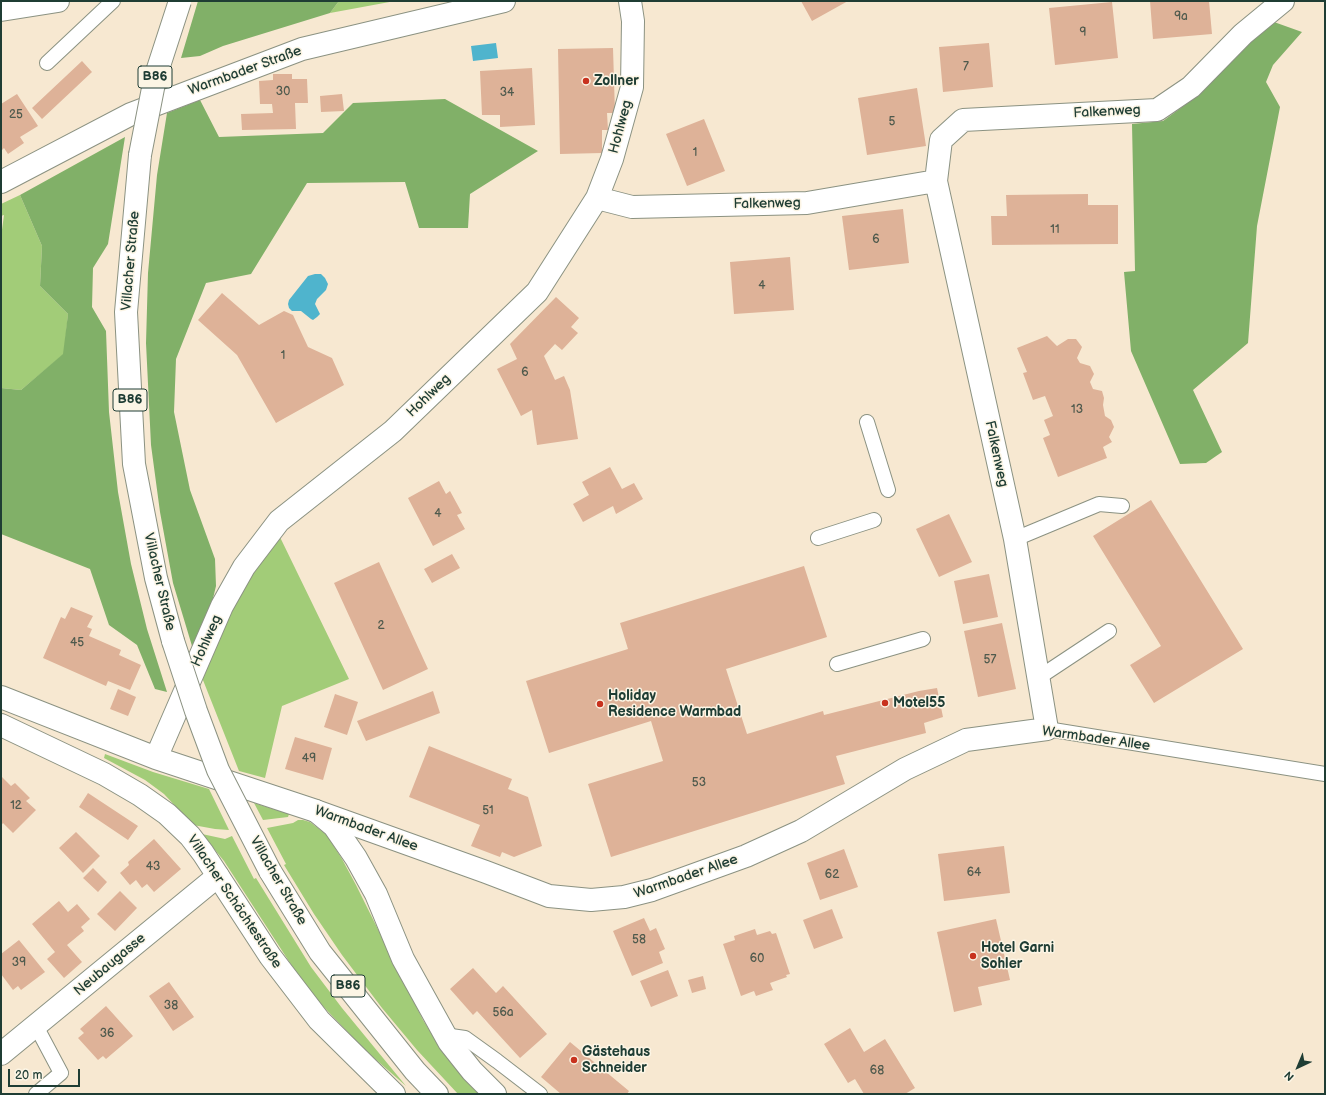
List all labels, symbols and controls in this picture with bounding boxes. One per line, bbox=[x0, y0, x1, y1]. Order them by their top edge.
house number: 9a bbox=[1174, 10, 1188, 24]
house number: 9 bbox=[1080, 26, 1086, 40]
street label: Warmbader Straße bbox=[186, 43, 304, 99]
house number: 7 bbox=[963, 60, 969, 74]
road number: B86 bbox=[138, 66, 172, 88]
place label: Zollner bbox=[594, 73, 639, 89]
marker: Zollner bbox=[581, 76, 591, 86]
house number: 30 bbox=[276, 85, 290, 99]
house number: 34 bbox=[500, 86, 514, 100]
street label: Hohlweg bbox=[606, 98, 636, 156]
street label: Falkenweg bbox=[1073, 102, 1141, 122]
house number: 25 bbox=[9, 108, 23, 122]
house number: 5 bbox=[889, 115, 895, 129]
house number: 1 bbox=[693, 146, 697, 160]
street label: Falkenweg bbox=[733, 195, 801, 213]
street label: Villacher Straße bbox=[118, 211, 144, 311]
house number: 11 bbox=[1050, 223, 1060, 237]
house number: 6 bbox=[872, 233, 880, 247]
house number: 4 bbox=[758, 279, 766, 293]
house number: 1 bbox=[281, 349, 285, 363]
house number: 6 bbox=[521, 366, 529, 380]
street label: Hohlweg bbox=[403, 371, 455, 421]
road number: B86 bbox=[113, 389, 147, 411]
house number: 13 bbox=[1071, 403, 1083, 417]
street label: Falkenweg bbox=[981, 419, 1011, 489]
house number: 4 bbox=[434, 507, 442, 521]
street label: Villacher Straße bbox=[140, 531, 178, 633]
street label: Hohlweg bbox=[188, 613, 226, 669]
house number: 2 bbox=[377, 619, 385, 633]
house number: 45 bbox=[70, 636, 84, 650]
house number: 57 bbox=[984, 653, 996, 667]
place label: Holiday Residence Warmbad bbox=[608, 688, 741, 720]
place label: Motel55 bbox=[893, 695, 945, 711]
marker: Motel55 bbox=[880, 698, 890, 708]
marker: Holiday Residence Warmbad bbox=[595, 699, 605, 709]
street label: Warmbader Allee bbox=[1041, 723, 1151, 755]
house number: 49 bbox=[302, 752, 316, 766]
house number: 53 bbox=[692, 776, 706, 790]
house number: 12 bbox=[10, 799, 22, 813]
street label: Warmbader Allee bbox=[312, 802, 420, 856]
house number: 51 bbox=[482, 804, 494, 818]
street label: Villacher Schächtestraße bbox=[183, 832, 285, 972]
street label: Villacher Straße bbox=[246, 834, 310, 928]
street label: Warmbader Allee bbox=[632, 851, 740, 903]
house number: 43 bbox=[146, 860, 160, 874]
house number: 64 bbox=[967, 866, 981, 880]
house number: 62 bbox=[825, 868, 839, 882]
street label: Neubaugasse bbox=[71, 930, 149, 1000]
house number: 58 bbox=[632, 933, 646, 947]
place label: Hotel Garni Sohler bbox=[981, 940, 1054, 972]
marker: Hotel Garni Sohler bbox=[968, 951, 978, 961]
house number: 60 bbox=[750, 952, 764, 966]
house number: 39 bbox=[12, 956, 26, 970]
road number: B86 bbox=[331, 975, 365, 997]
house number: 38 bbox=[164, 999, 178, 1013]
house number: 56a bbox=[493, 1006, 513, 1020]
house number: 36 bbox=[100, 1027, 114, 1041]
place label: Gästehaus Schneider bbox=[582, 1044, 650, 1076]
north arrow bbox=[1278, 1047, 1318, 1087]
marker: Gästehaus Schneider bbox=[569, 1055, 579, 1065]
scale bar bbox=[10, 1061, 82, 1087]
house number: 68 bbox=[870, 1064, 884, 1078]
text: 20 m bbox=[15, 1068, 42, 1083]
text: N bbox=[1282, 1068, 1297, 1084]

